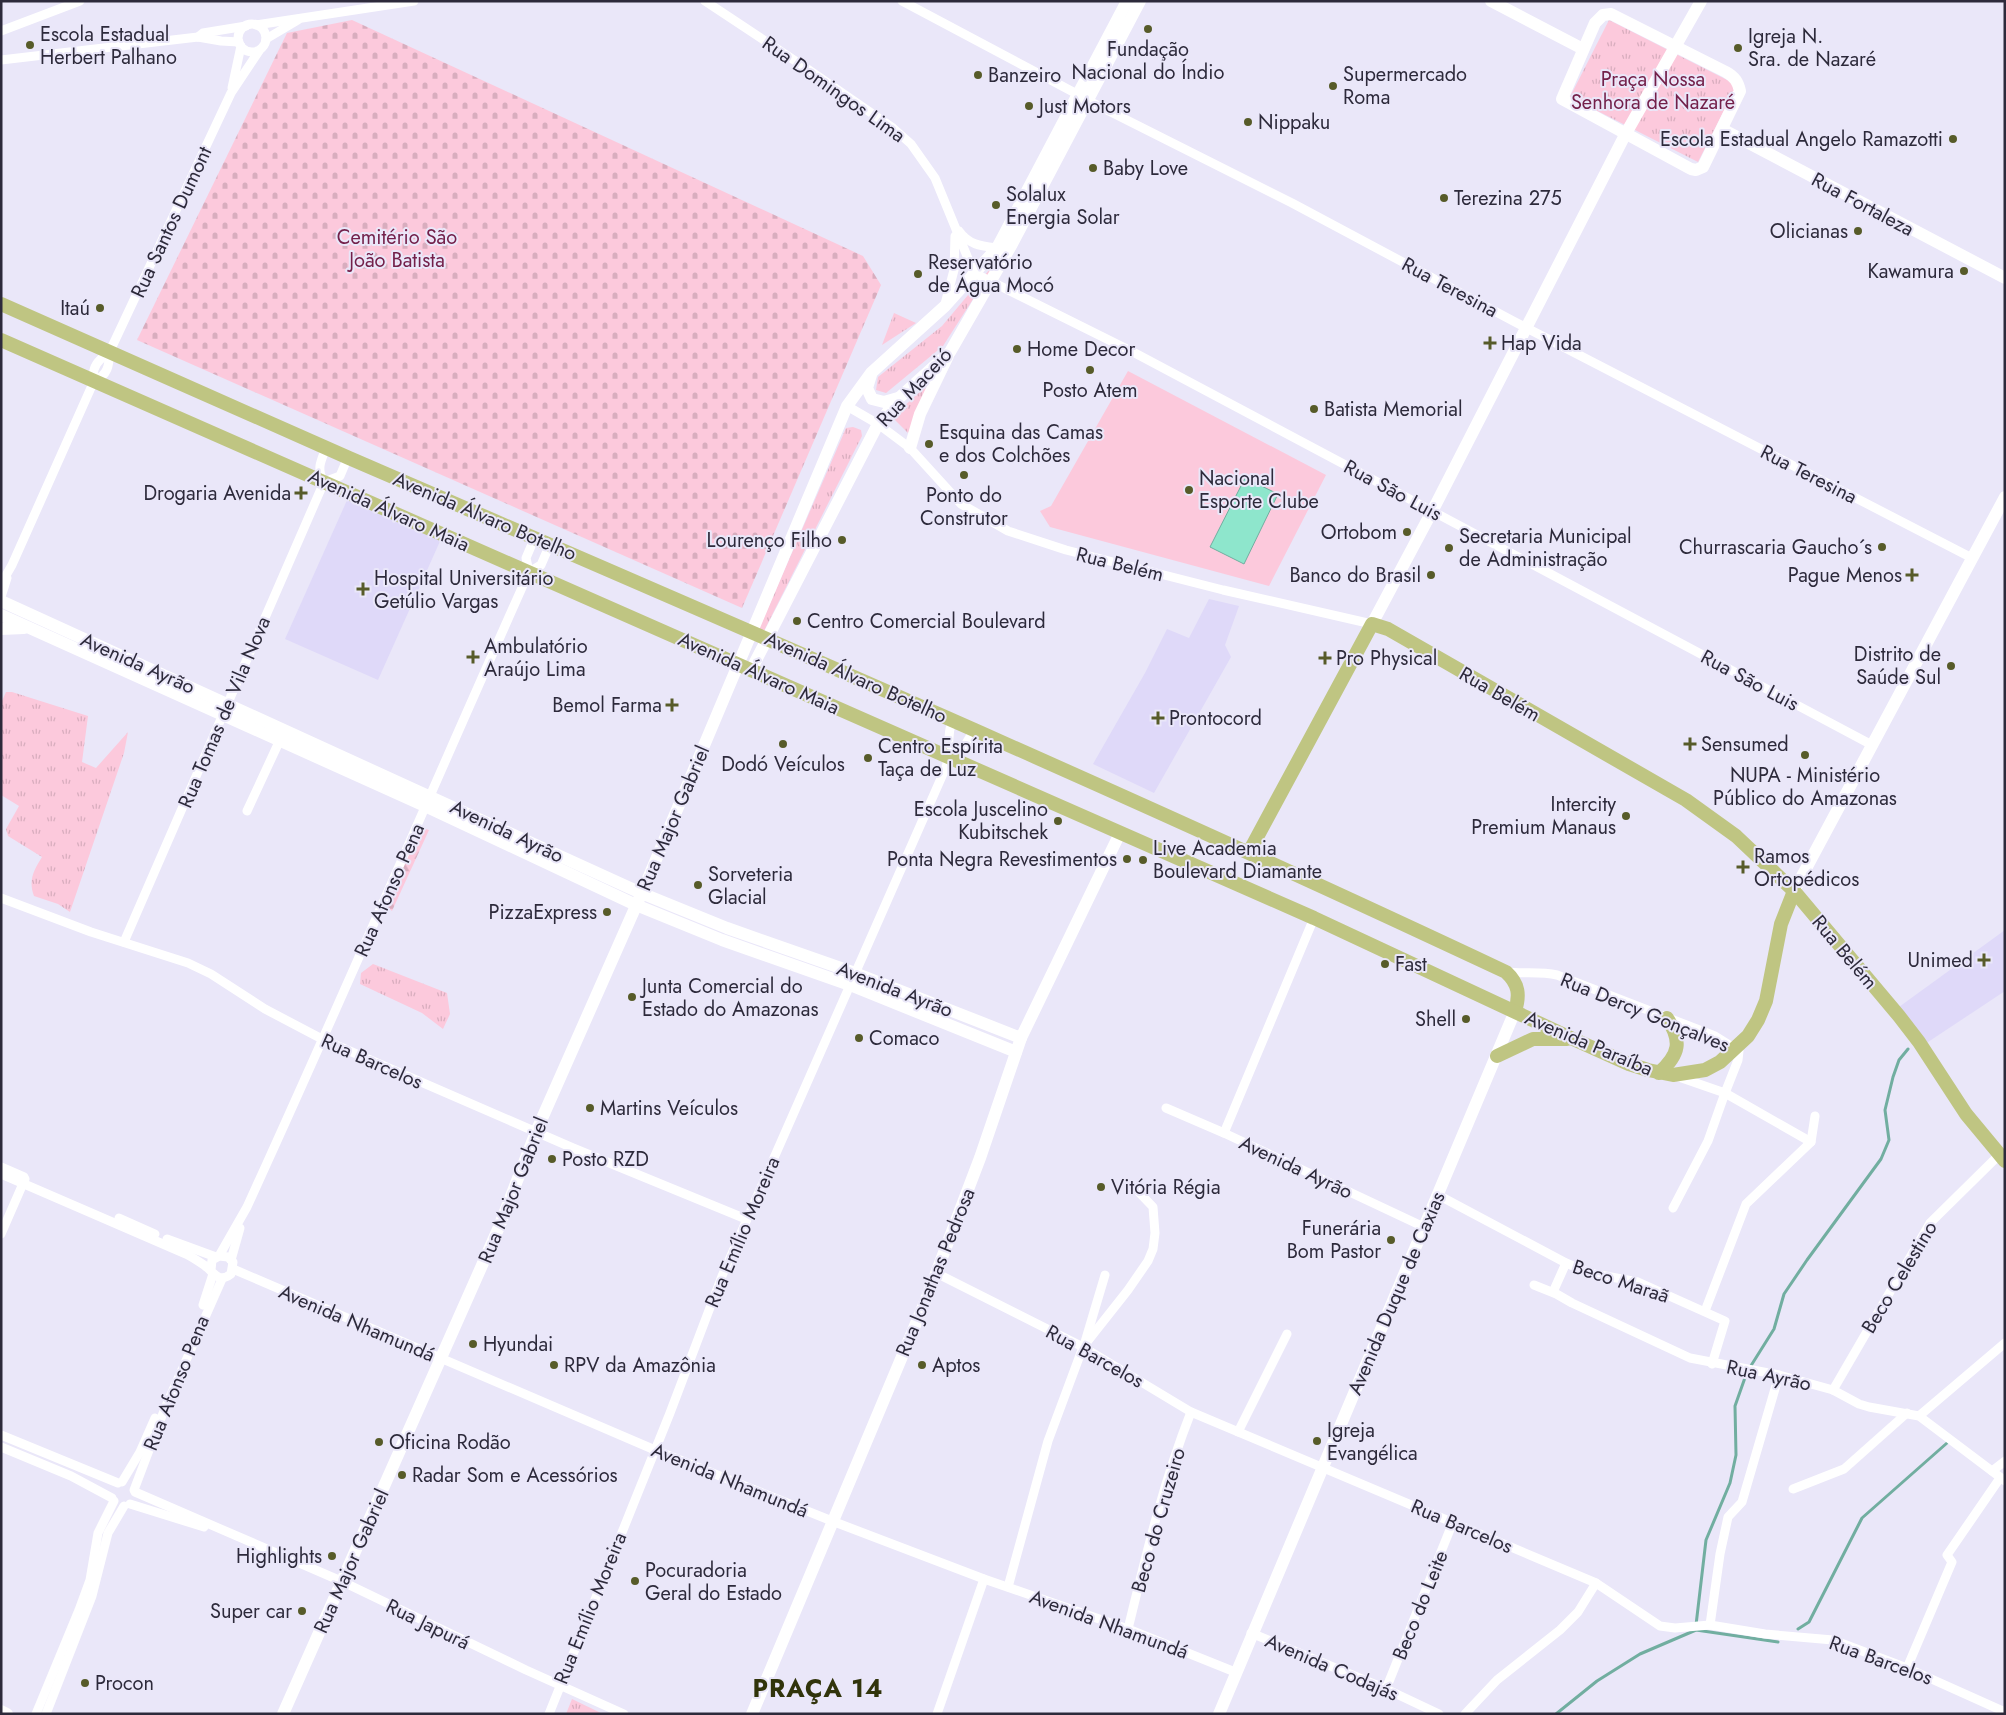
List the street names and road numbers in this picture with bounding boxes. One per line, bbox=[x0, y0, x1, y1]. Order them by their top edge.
street label: Rua Domingos Lima bbox=[756, 29, 911, 150]
street label: Rua Santos Dumont bbox=[124, 142, 219, 303]
street label: Rua Fortaleza bbox=[1806, 165, 1919, 244]
street label: Rua Teresina bbox=[1397, 250, 1503, 325]
street label: Rua Maceió bbox=[870, 341, 959, 433]
street label: Rua Teresina bbox=[1755, 438, 1862, 511]
street label: Rua São Luis bbox=[1339, 452, 1447, 528]
street label: Avenida Álvaro Maia bbox=[303, 462, 474, 559]
street label: Avenida Álvaro Botelho bbox=[389, 465, 581, 568]
street label: Rua Belém bbox=[1073, 540, 1167, 589]
street label: Rua Tomas de Vila Nova bbox=[171, 612, 278, 813]
street label: Avenida Álvaro Botelho bbox=[760, 624, 952, 731]
street label: Avenida Ayrão bbox=[76, 625, 200, 702]
street label: Avenida Álvaro Maia bbox=[673, 625, 844, 722]
street label: Rua São Luis bbox=[1696, 642, 1804, 718]
street label: Rua Belém bbox=[1454, 660, 1546, 729]
street label: Rua Major Gabriel bbox=[630, 741, 717, 895]
street label: Avenida Ayrão bbox=[445, 792, 568, 870]
street label: Rua Afonso Pena bbox=[347, 819, 432, 962]
street label: Rua Belém bbox=[1805, 909, 1884, 996]
street label: Avenida Ayrão bbox=[833, 954, 957, 1025]
street label: Rua Dercy Gonçalves bbox=[1556, 965, 1734, 1060]
street label: Avenida Paraíba bbox=[1520, 1003, 1657, 1083]
street label: Rua Barcelos bbox=[317, 1026, 427, 1097]
street label: Rua Major Gabriel bbox=[471, 1113, 556, 1268]
street label: Avenida Ayrão bbox=[1234, 1128, 1357, 1206]
street label: Rua Emílio Moreira bbox=[698, 1152, 787, 1312]
street label: Rua Jonathas Pedrosa bbox=[888, 1184, 983, 1361]
street label: Avenida Duque de Caxias bbox=[1340, 1187, 1452, 1399]
street label: Beco Celestino bbox=[1854, 1216, 1944, 1339]
street label: Beco Maraã bbox=[1569, 1252, 1673, 1311]
street label: Avenida Nhamundá bbox=[274, 1277, 439, 1369]
street label: Rua Afonso Pena bbox=[136, 1311, 217, 1455]
street label: Rua Barcelos bbox=[1040, 1318, 1149, 1395]
street label: Rua Ayrão bbox=[1724, 1352, 1814, 1399]
street label: Avenida Nhamundá bbox=[647, 1436, 813, 1525]
street label: Beco do Cruzeiro bbox=[1124, 1444, 1193, 1596]
street label: Rua Major Gabriel bbox=[307, 1484, 396, 1638]
street label: Rua Barcelos bbox=[1406, 1492, 1517, 1561]
street label: Rua Emílio Moreira bbox=[547, 1528, 634, 1688]
street label: Beco do Leite bbox=[1385, 1546, 1456, 1664]
street label: Avenida Nhamundá bbox=[1025, 1582, 1192, 1667]
street label: Rua Japurá bbox=[381, 1592, 475, 1657]
street label: Avenida Codajás bbox=[1261, 1626, 1403, 1709]
street label: Rua Barcelos bbox=[1825, 1628, 1937, 1693]

